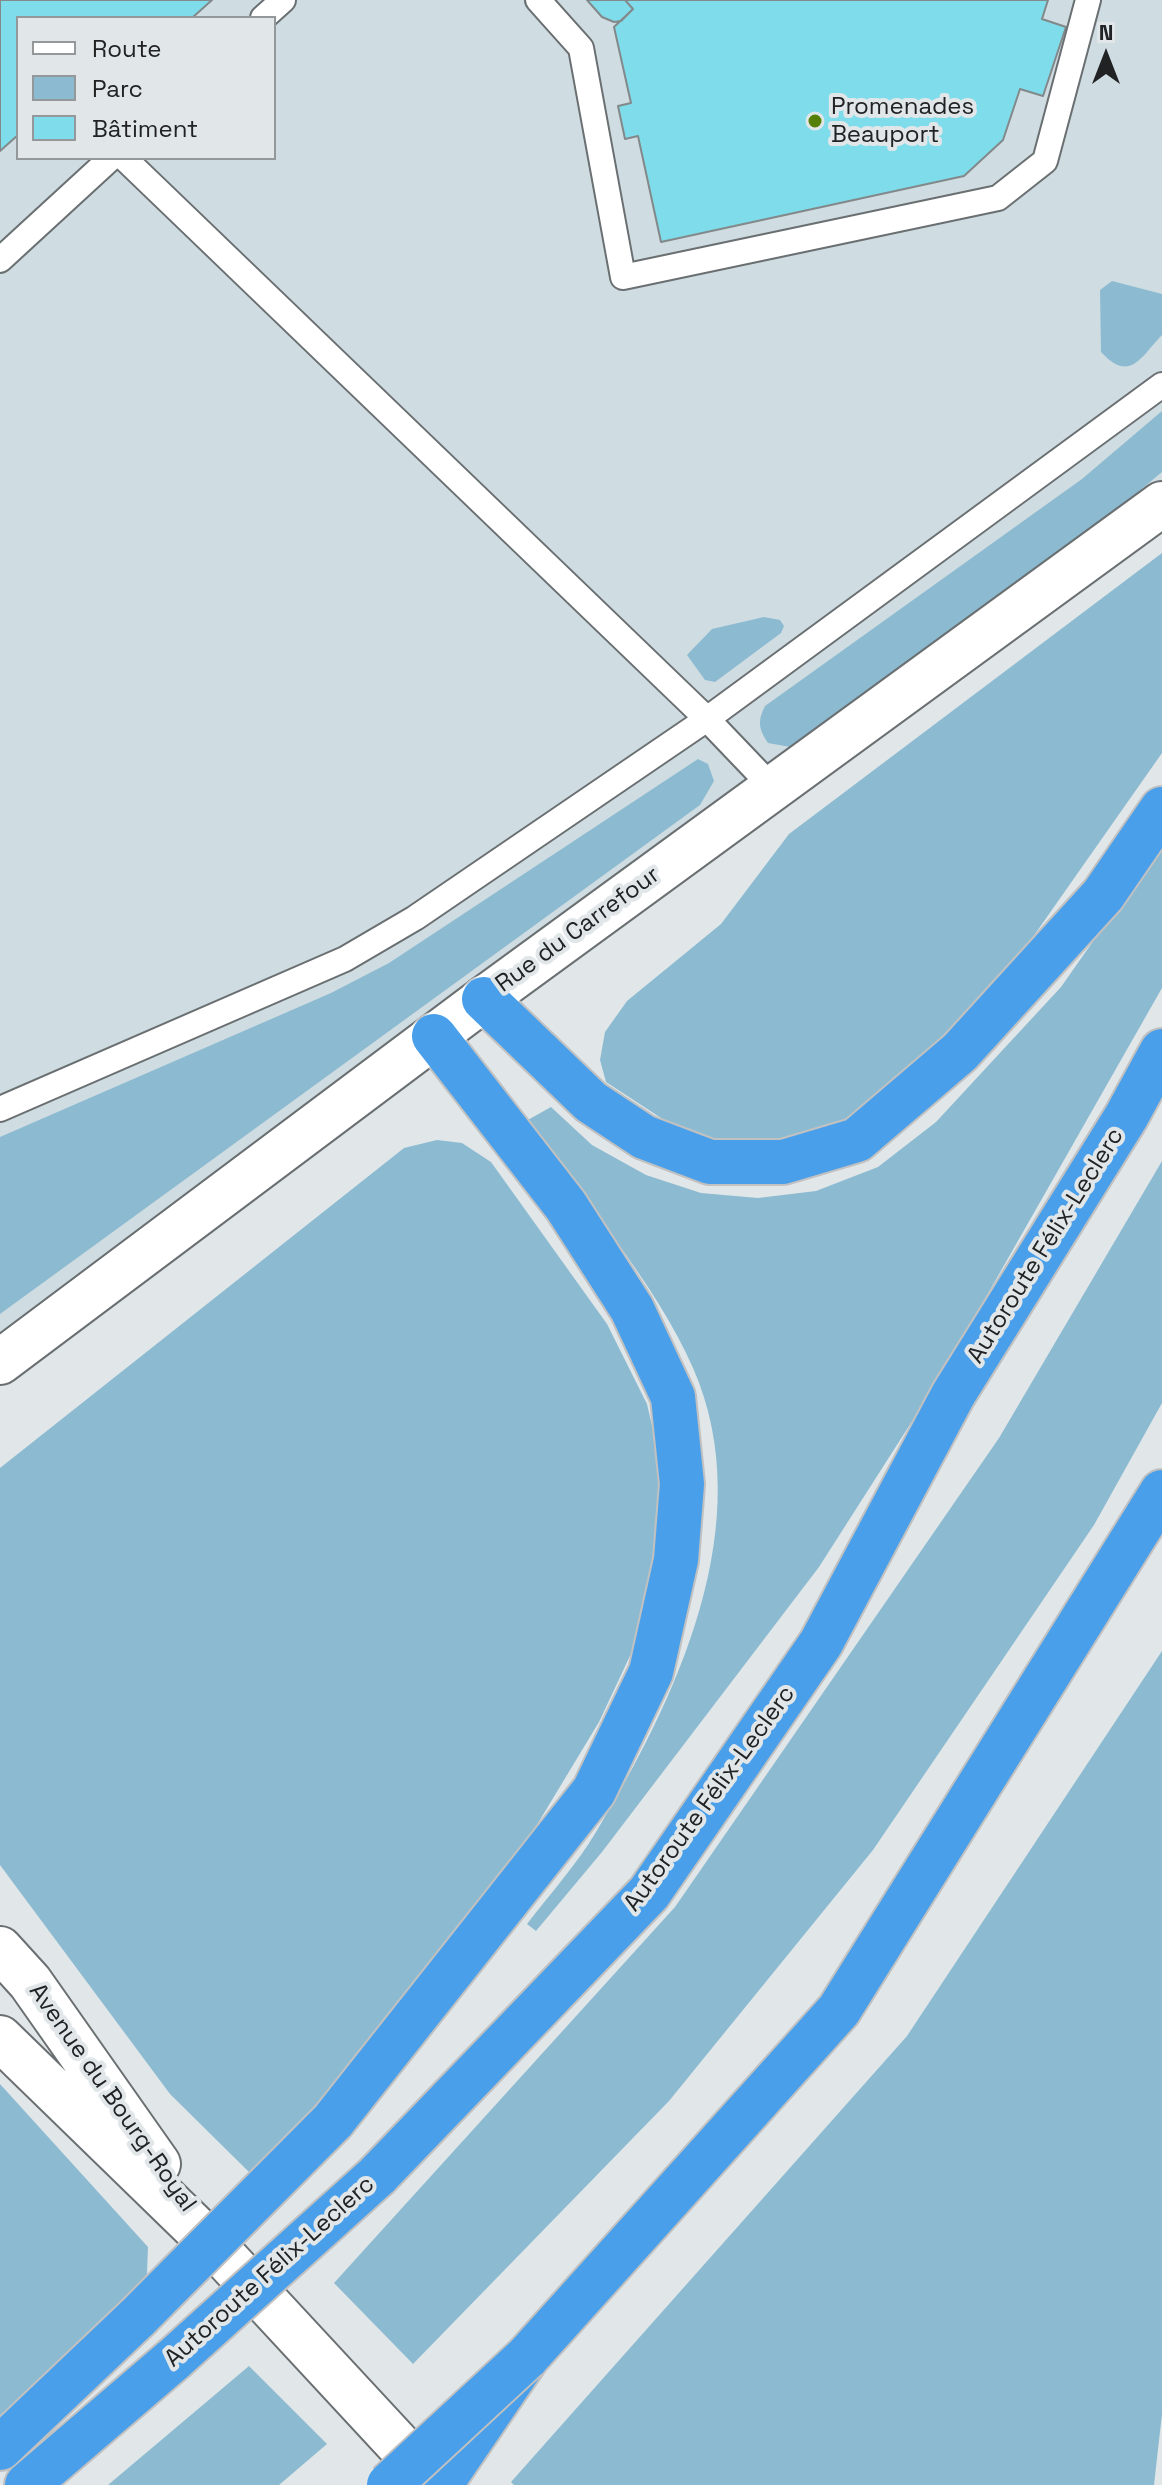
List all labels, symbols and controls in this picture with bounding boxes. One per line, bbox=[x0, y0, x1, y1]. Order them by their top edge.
legend bbox=[16, 16, 276, 160]
north arrow bbox=[1066, 16, 1146, 96]
text: N bbox=[1099, 18, 1113, 46]
text: Route bbox=[92, 33, 161, 64]
text: Parc bbox=[92, 73, 143, 104]
place label: Promenades Beauport bbox=[831, 93, 974, 149]
marker: Promenades Beauport bbox=[806, 112, 824, 130]
text: Bâtiment bbox=[92, 113, 198, 144]
street label: Rue du Carrefour bbox=[490, 861, 666, 999]
street label: Autoroute Félix-Leclerc bbox=[962, 1123, 1130, 1369]
street label: Autoroute Félix-Leclerc bbox=[618, 1680, 802, 1918]
street label: Avenue du Bourg-Royal bbox=[22, 1978, 202, 2218]
street label: Autoroute Félix-Leclerc bbox=[159, 2170, 381, 2374]

